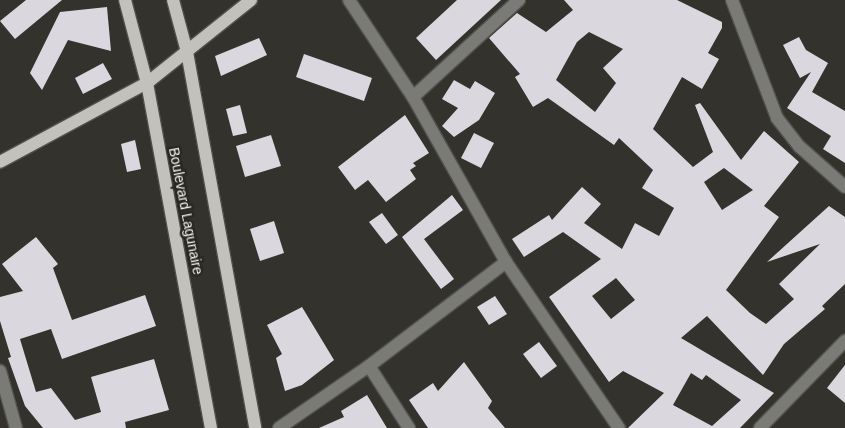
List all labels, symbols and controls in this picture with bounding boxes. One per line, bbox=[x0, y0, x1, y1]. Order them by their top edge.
street label: Boulevard Lagunaire bbox=[165, 146, 207, 276]

